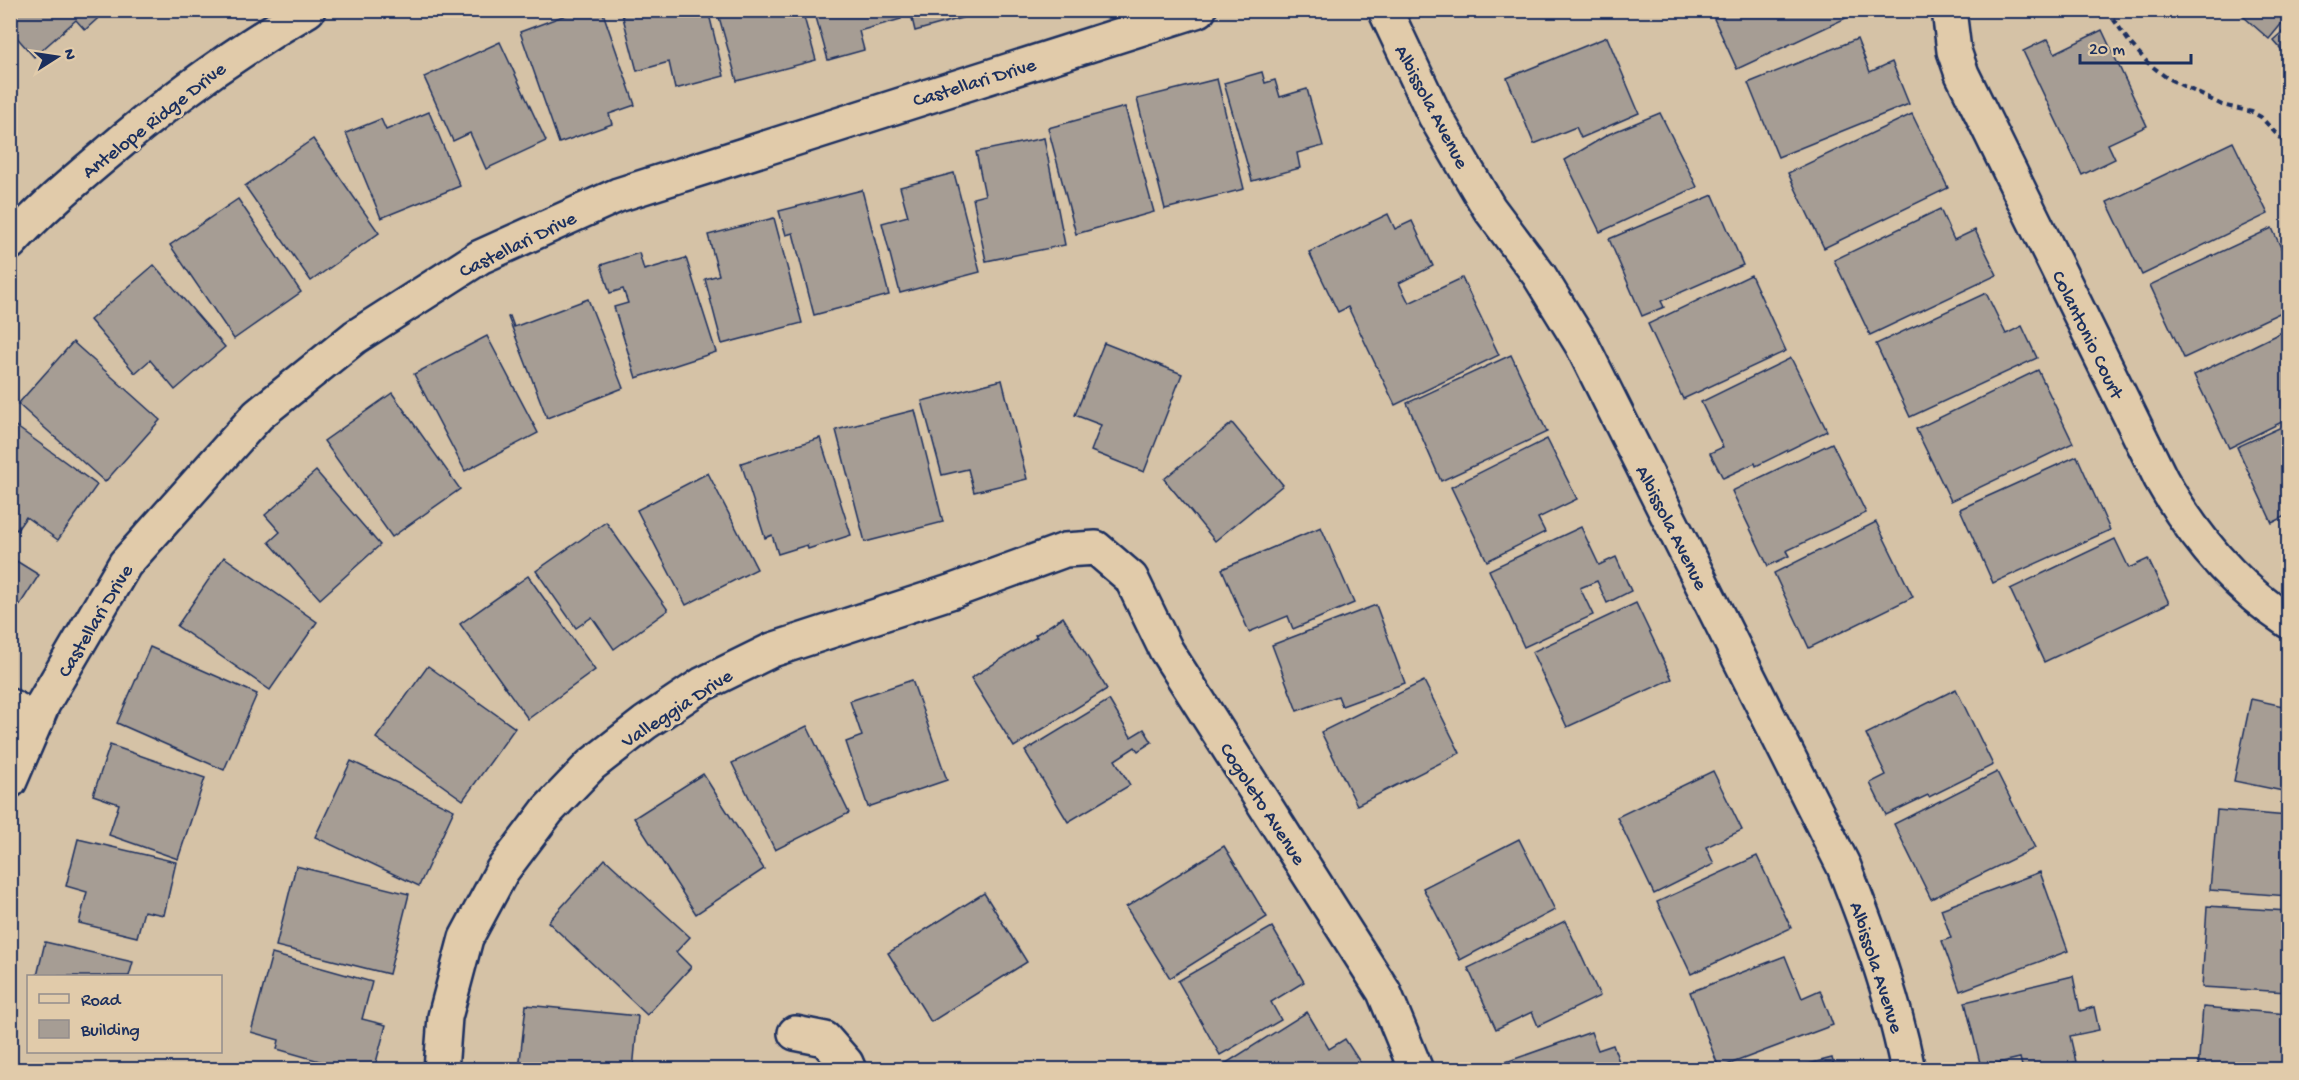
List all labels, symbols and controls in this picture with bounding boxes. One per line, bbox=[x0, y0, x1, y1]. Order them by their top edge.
north arrow bbox=[27, 27, 87, 87]
scale bar bbox=[2080, 27, 2191, 65]
text: 20 m bbox=[2089, 40, 2125, 61]
street label: Albissola Avenue bbox=[1388, 42, 1472, 174]
text: N bbox=[58, 48, 79, 62]
street label: Castellari Drive bbox=[911, 55, 1040, 114]
street label: Antelope Ridge Drive bbox=[79, 58, 232, 185]
street label: Castellari Drive bbox=[456, 208, 581, 284]
street label: Colantonio Court bbox=[2045, 268, 2128, 405]
street label: Albissola Avenue bbox=[1629, 463, 1711, 595]
street label: Castellari Drive bbox=[54, 561, 140, 682]
street label: Valleggia Drive bbox=[617, 665, 738, 755]
street label: Cogoleto Avenue bbox=[1213, 739, 1310, 871]
street label: Albissola Avenue bbox=[1843, 900, 1907, 1037]
legend bbox=[27, 975, 222, 1053]
text: Road bbox=[81, 991, 122, 1012]
text: Building bbox=[80, 1021, 140, 1042]

